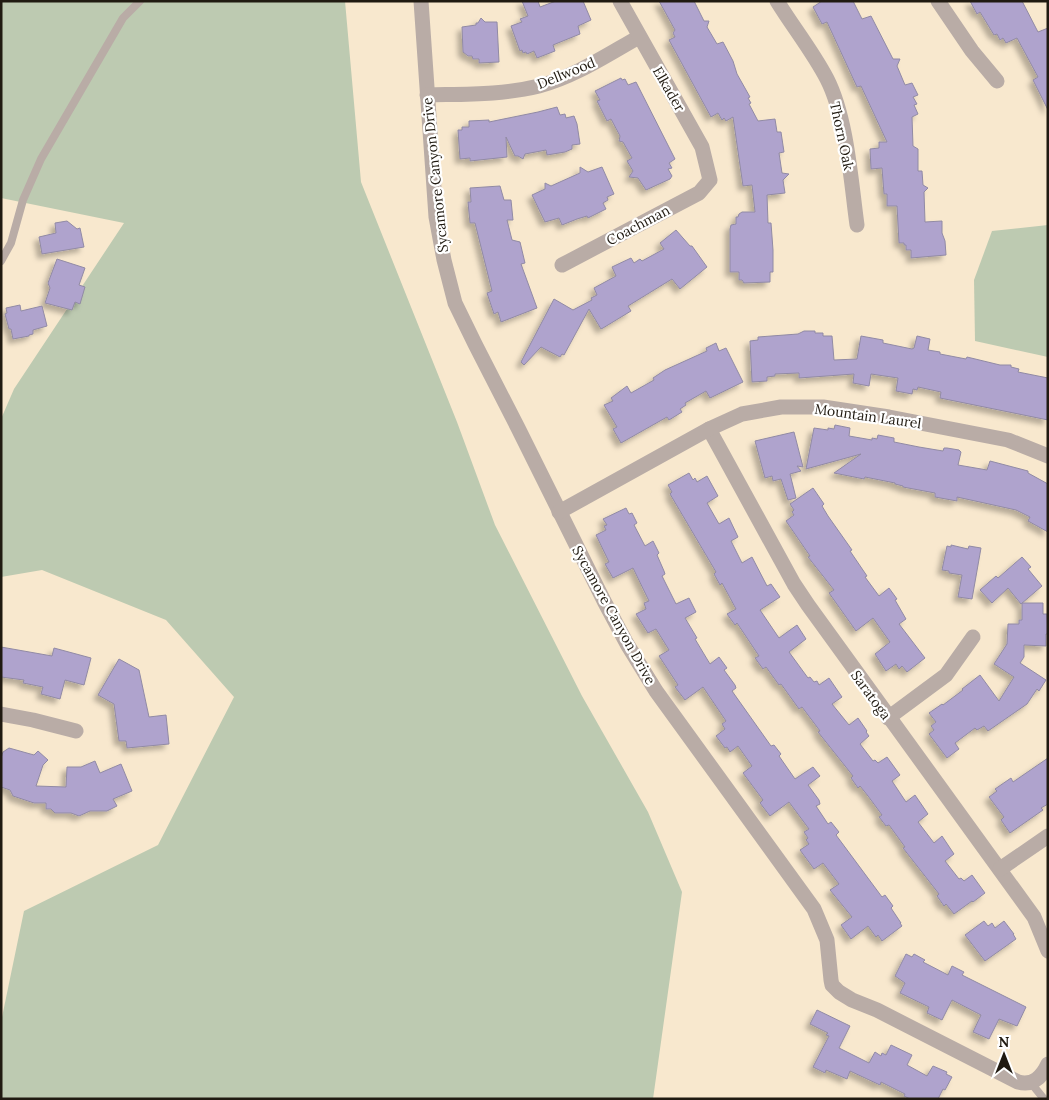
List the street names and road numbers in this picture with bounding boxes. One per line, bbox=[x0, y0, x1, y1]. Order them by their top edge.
street label: Dellwood bbox=[534, 53, 598, 93]
street label: Elkader bbox=[649, 63, 689, 115]
street label: Sycamore Canyon Drive bbox=[418, 96, 452, 253]
street label: Thorn Oak bbox=[826, 100, 858, 172]
street label: Coachman bbox=[603, 201, 673, 249]
street label: Mountain Laurel bbox=[813, 400, 923, 432]
street label: Sycamore Canyon Drive bbox=[568, 543, 660, 688]
street label: Saratoga bbox=[847, 667, 895, 723]

